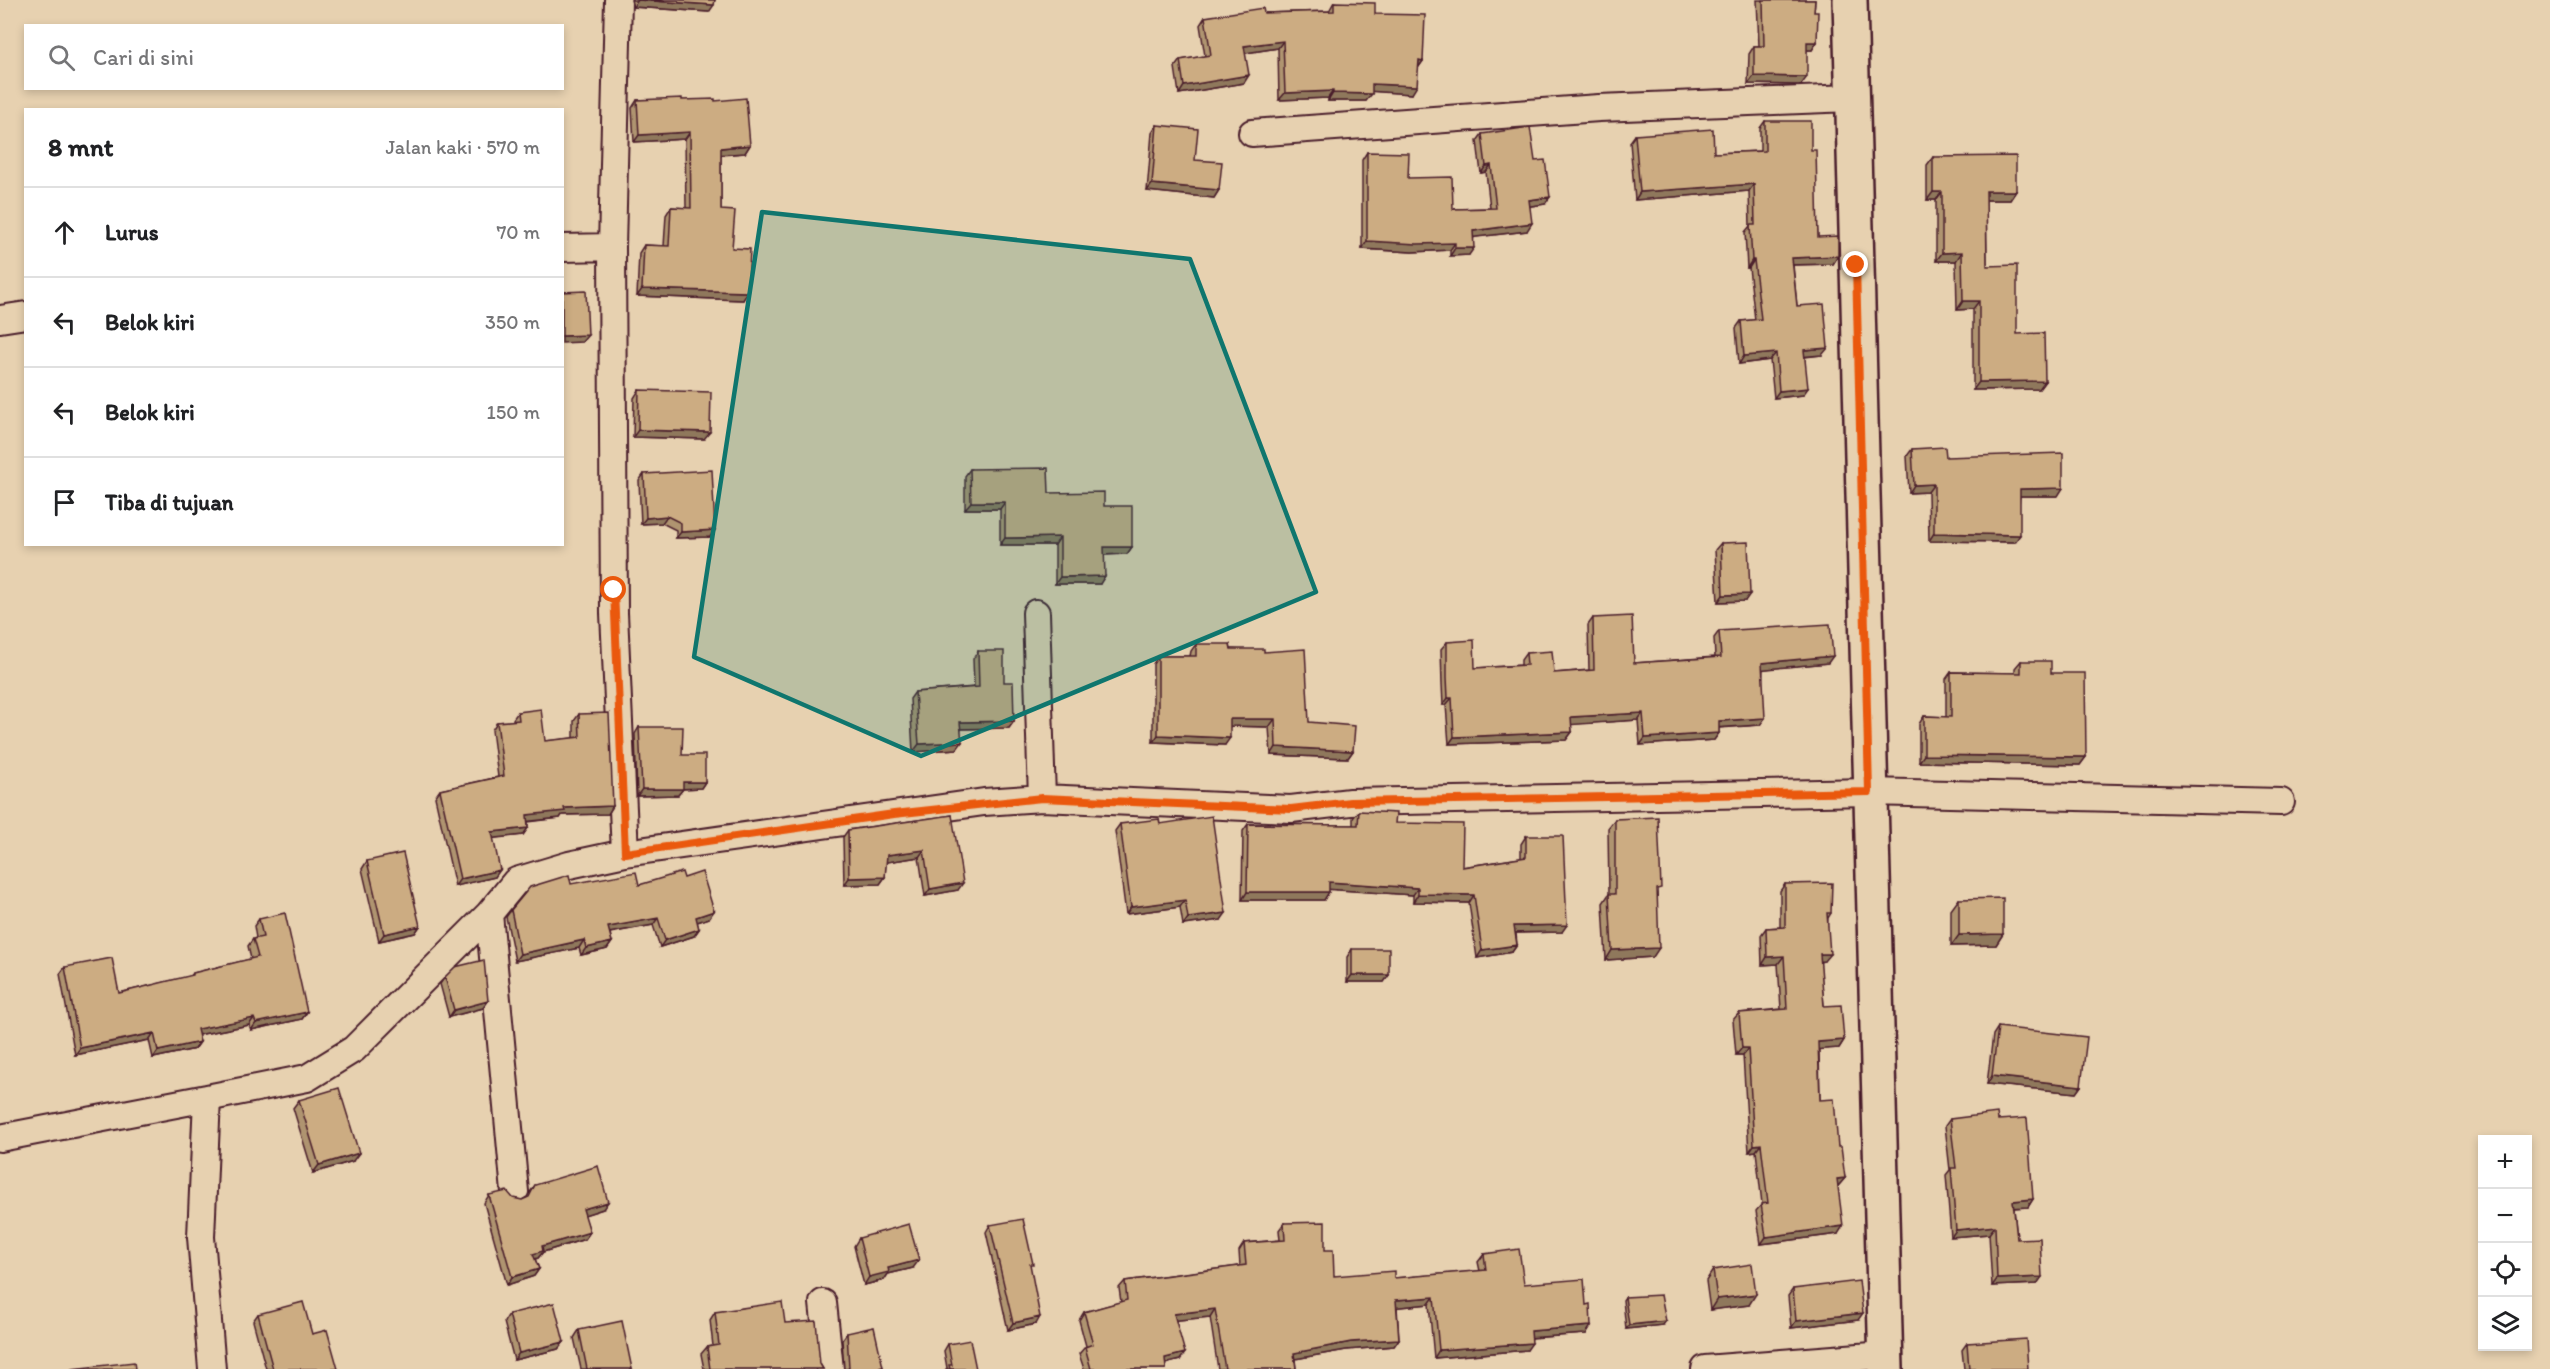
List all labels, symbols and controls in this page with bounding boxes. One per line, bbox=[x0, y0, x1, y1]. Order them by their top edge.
search box bbox=[24, 24, 564, 90]
icon: search bbox=[45, 41, 78, 74]
text: Cari di sini bbox=[93, 44, 194, 71]
text: 8 mnt bbox=[48, 131, 114, 163]
text: Jalan kaki · 570 m bbox=[386, 135, 540, 159]
icon: ahead bbox=[48, 216, 81, 249]
text: Lurus bbox=[105, 219, 159, 246]
text: 70 m bbox=[496, 220, 540, 244]
route end bbox=[1842, 251, 1868, 277]
icon: left bbox=[48, 306, 81, 339]
text: Belok kiri bbox=[105, 309, 195, 336]
text: 350 m bbox=[485, 310, 540, 334]
icon: left bbox=[48, 396, 81, 429]
text: Belok kiri bbox=[105, 399, 195, 426]
text: 150 m bbox=[487, 400, 540, 424]
icon: arrive bbox=[48, 486, 81, 519]
text: Tiba di tujuan bbox=[105, 489, 234, 516]
route start bbox=[600, 576, 626, 602]
map controls bbox=[2478, 1135, 2532, 1351]
button: + bbox=[2478, 1135, 2532, 1189]
button: − bbox=[2478, 1189, 2532, 1243]
button: locate bbox=[2478, 1243, 2532, 1297]
button: layers bbox=[2478, 1297, 2532, 1351]

